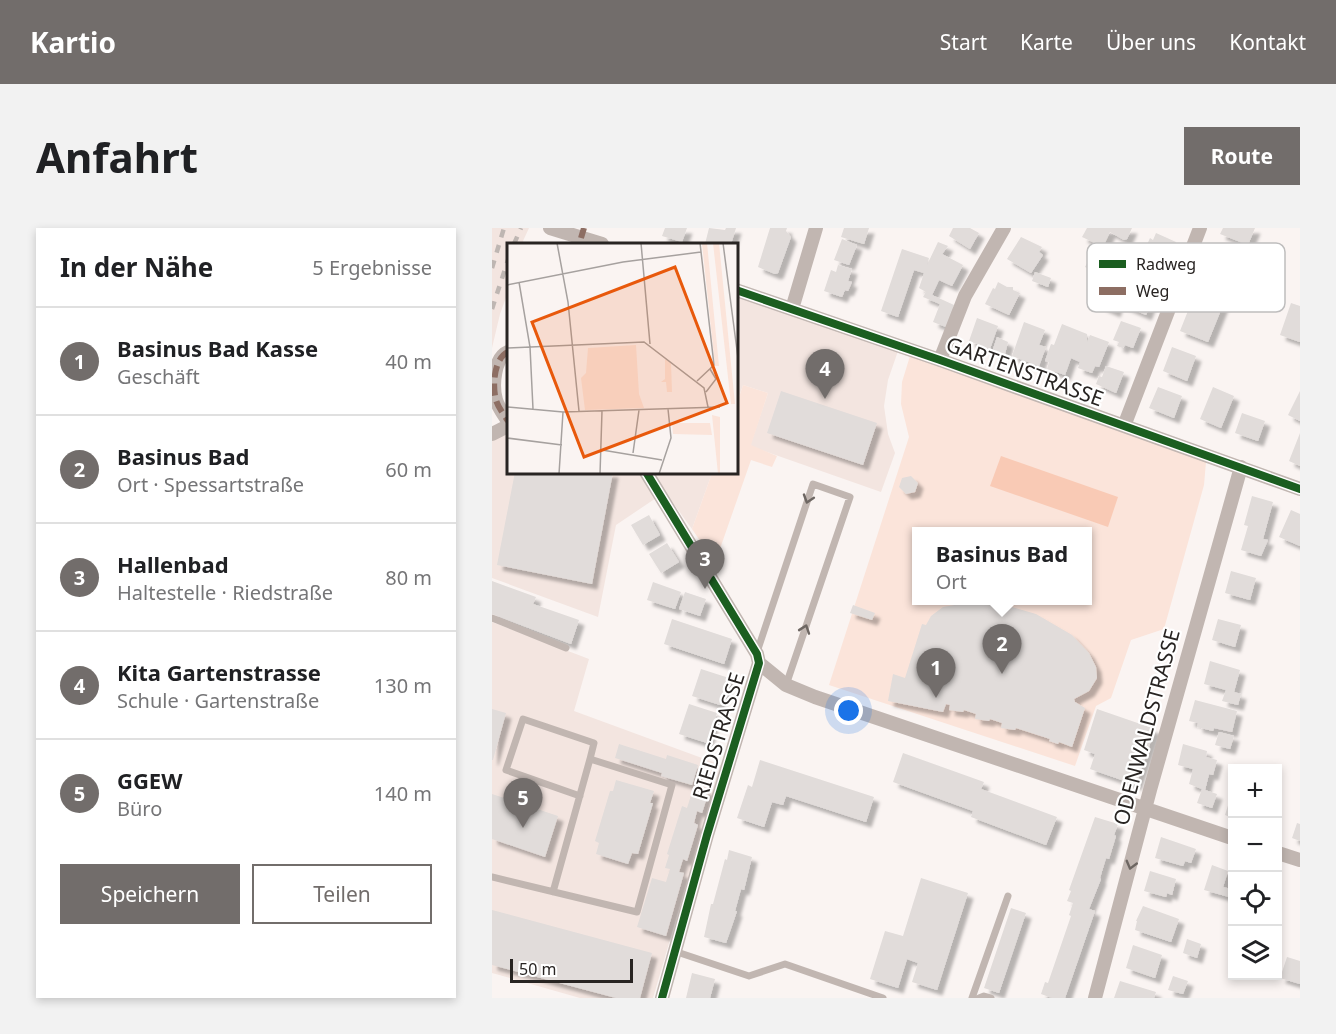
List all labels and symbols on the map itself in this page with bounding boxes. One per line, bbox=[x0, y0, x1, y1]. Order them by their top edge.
inset map bbox=[507, 243, 738, 474]
legend bbox=[1087, 243, 1285, 312]
text: Radweg bbox=[1136, 253, 1196, 275]
text: Weg bbox=[1136, 280, 1169, 302]
street label: GARTENSTRASSE bbox=[942, 330, 1108, 412]
pin: 4 bbox=[806, 350, 844, 399]
one-way arrow bbox=[803, 493, 815, 504]
pin: 3 bbox=[686, 540, 724, 589]
one-way arrow bbox=[798, 624, 811, 635]
pin: 2 bbox=[982, 624, 1022, 674]
street label: ODENWALDSTRASSE bbox=[1106, 626, 1186, 828]
pin: 1 bbox=[916, 648, 956, 698]
street label: RIEDSTRASSE bbox=[685, 669, 751, 803]
your location bbox=[834, 696, 863, 725]
pin: 5 bbox=[504, 778, 543, 828]
one-way arrow bbox=[1125, 860, 1138, 870]
scale bar bbox=[510, 956, 633, 984]

